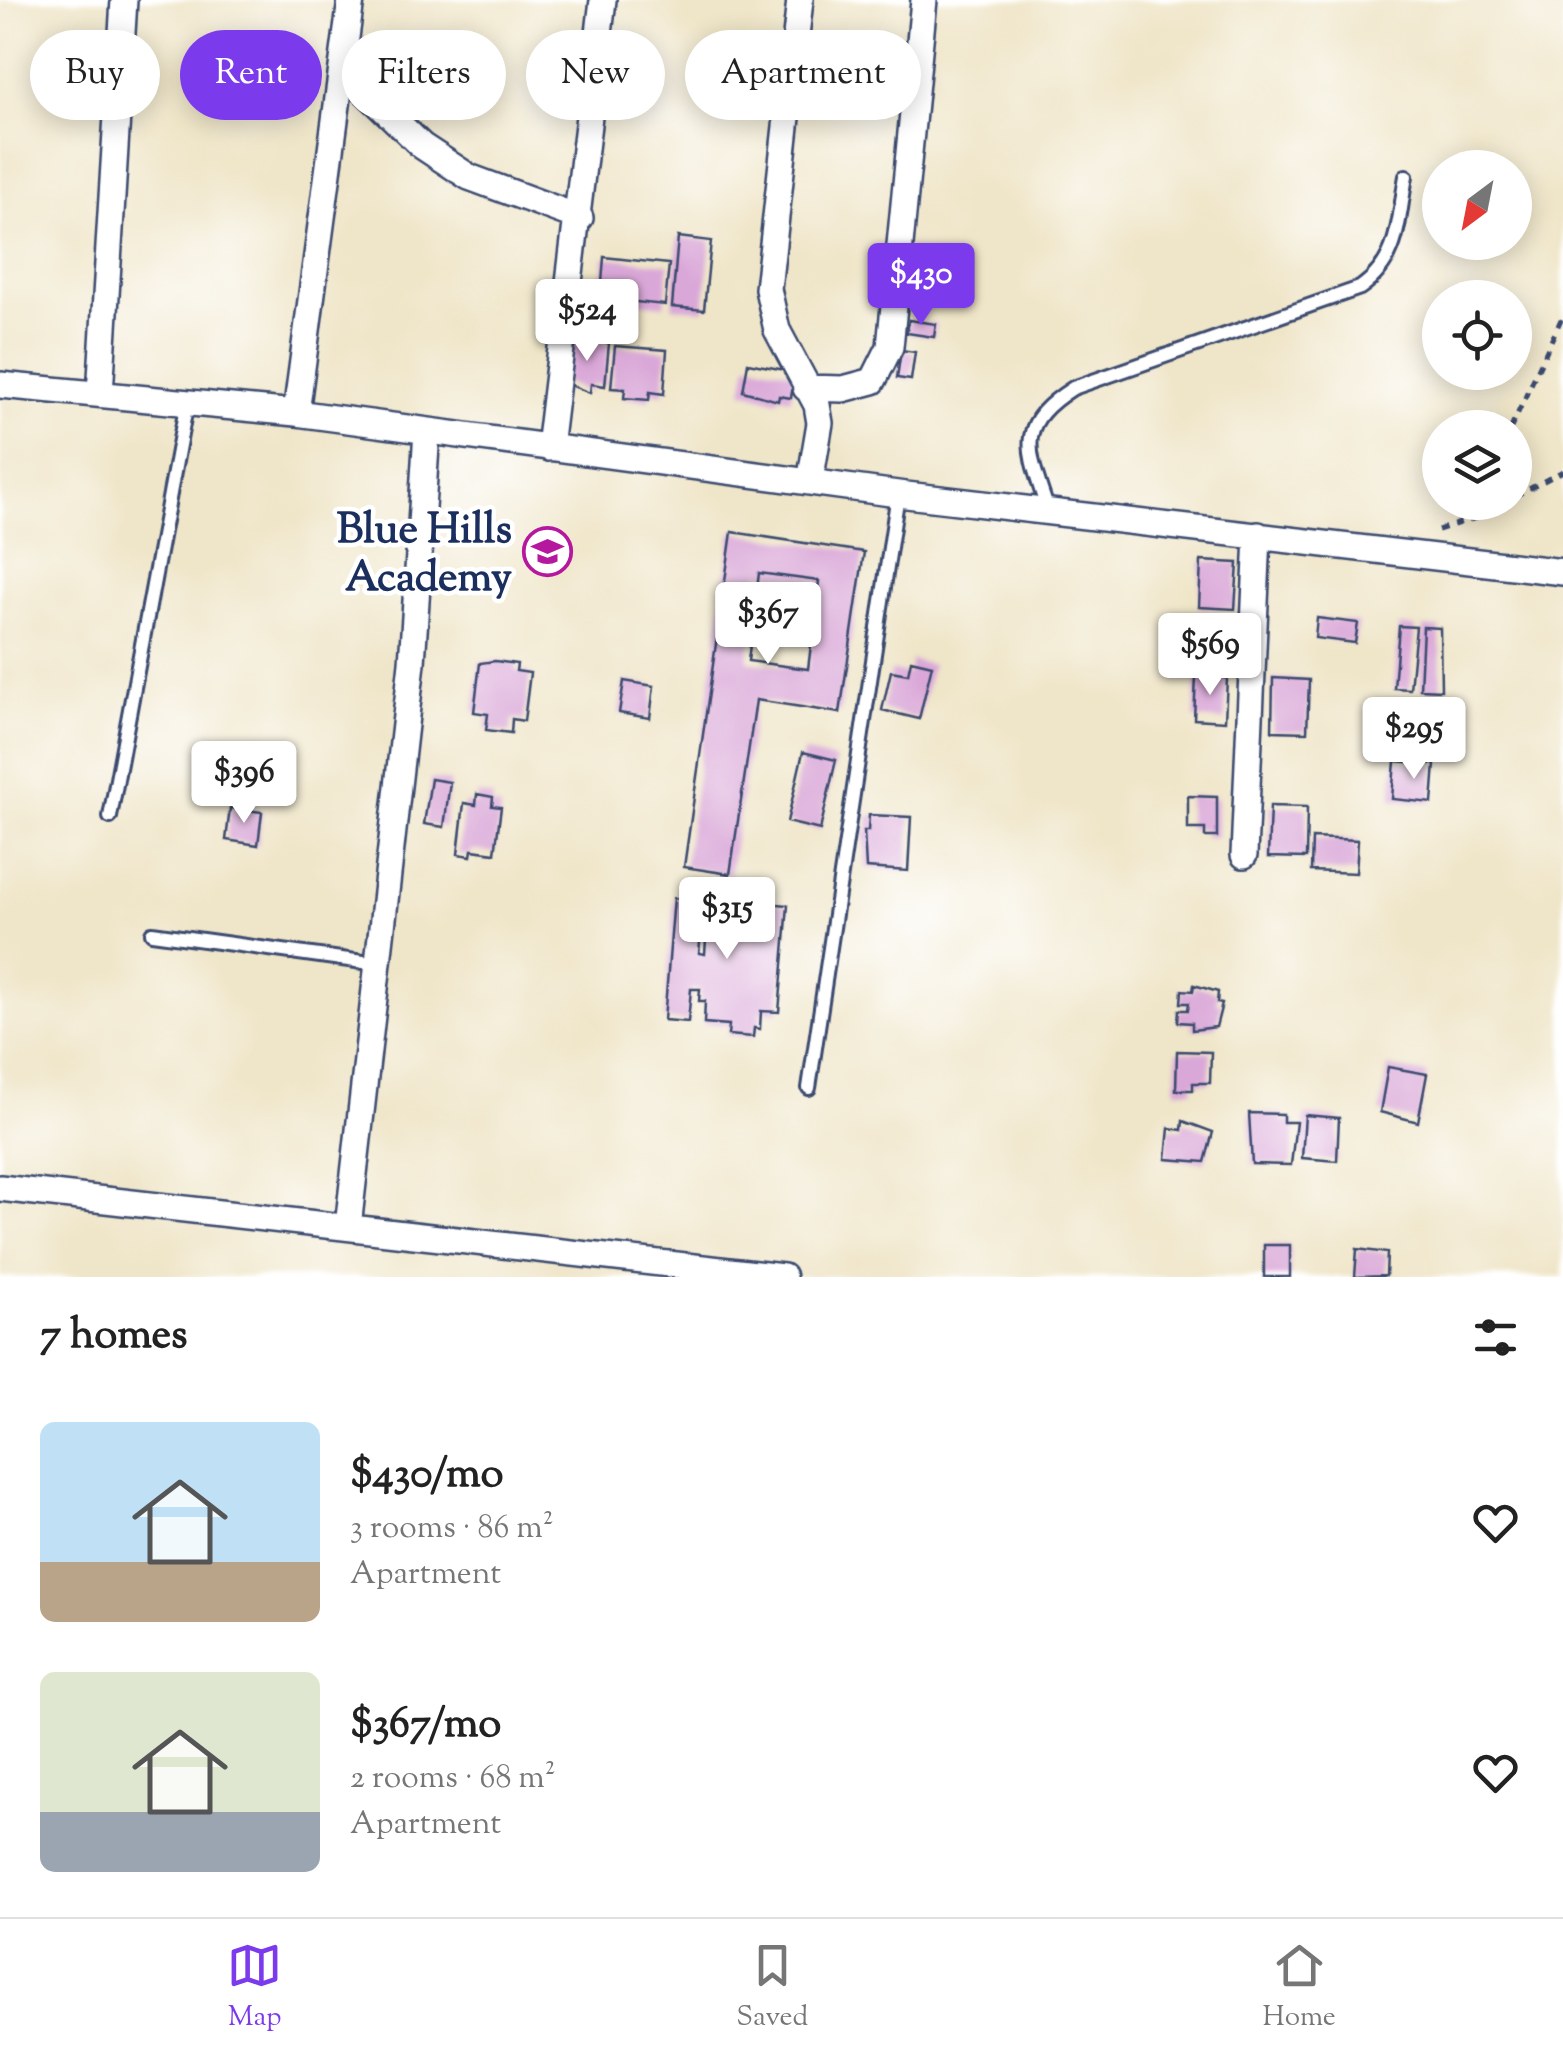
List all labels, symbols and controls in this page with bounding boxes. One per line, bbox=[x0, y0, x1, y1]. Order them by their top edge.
chip: Buy bbox=[30, 30, 160, 120]
chip: Rent bbox=[180, 30, 322, 120]
chip: Filters bbox=[342, 30, 506, 120]
chip: New bbox=[526, 30, 665, 120]
chip: Apartment bbox=[685, 30, 921, 120]
north arrow bbox=[1422, 150, 1532, 260]
map controls bbox=[1422, 150, 1532, 520]
pin: $430 bbox=[862, 243, 980, 328]
text: $430 bbox=[890, 252, 952, 298]
pin: $524 bbox=[528, 279, 646, 364]
button: locate bbox=[1422, 280, 1532, 390]
text: $524 bbox=[557, 288, 617, 334]
button: layers bbox=[1422, 410, 1532, 520]
place label: Blue Hills Academy bbox=[337, 502, 512, 610]
school or university icon: Blue Hills Academy bbox=[521, 525, 573, 577]
pin: $367 bbox=[709, 582, 827, 667]
text: $367 bbox=[737, 591, 799, 637]
pin: $569 bbox=[1151, 613, 1269, 698]
text: $569 bbox=[1180, 622, 1240, 668]
pin: $295 bbox=[1355, 697, 1473, 782]
text: $295 bbox=[1385, 706, 1443, 752]
pin: $396 bbox=[185, 741, 303, 826]
text: $396 bbox=[213, 750, 275, 796]
pin: $315 bbox=[668, 877, 786, 962]
text: $315 bbox=[701, 886, 753, 932]
text: 7 homes bbox=[40, 1307, 188, 1367]
icon: filters bbox=[1468, 1310, 1523, 1365]
text: $430/mo bbox=[350, 1446, 503, 1506]
icon: home bbox=[120, 1462, 240, 1582]
icon: heart bbox=[1468, 1495, 1523, 1550]
text: 3 rooms · 86 m² bbox=[350, 1506, 553, 1552]
text: Apartment bbox=[350, 1552, 501, 1598]
text: $367/mo bbox=[350, 1696, 501, 1756]
icon: home bbox=[120, 1712, 240, 1832]
icon: heart bbox=[1468, 1745, 1523, 1800]
text: 2 rooms · 68 m² bbox=[350, 1756, 556, 1802]
text: Apartment bbox=[350, 1802, 501, 1848]
tab: Map bbox=[227, 1938, 282, 2038]
tab: Saved bbox=[736, 1938, 808, 2038]
tab: Home bbox=[1262, 1938, 1336, 2038]

